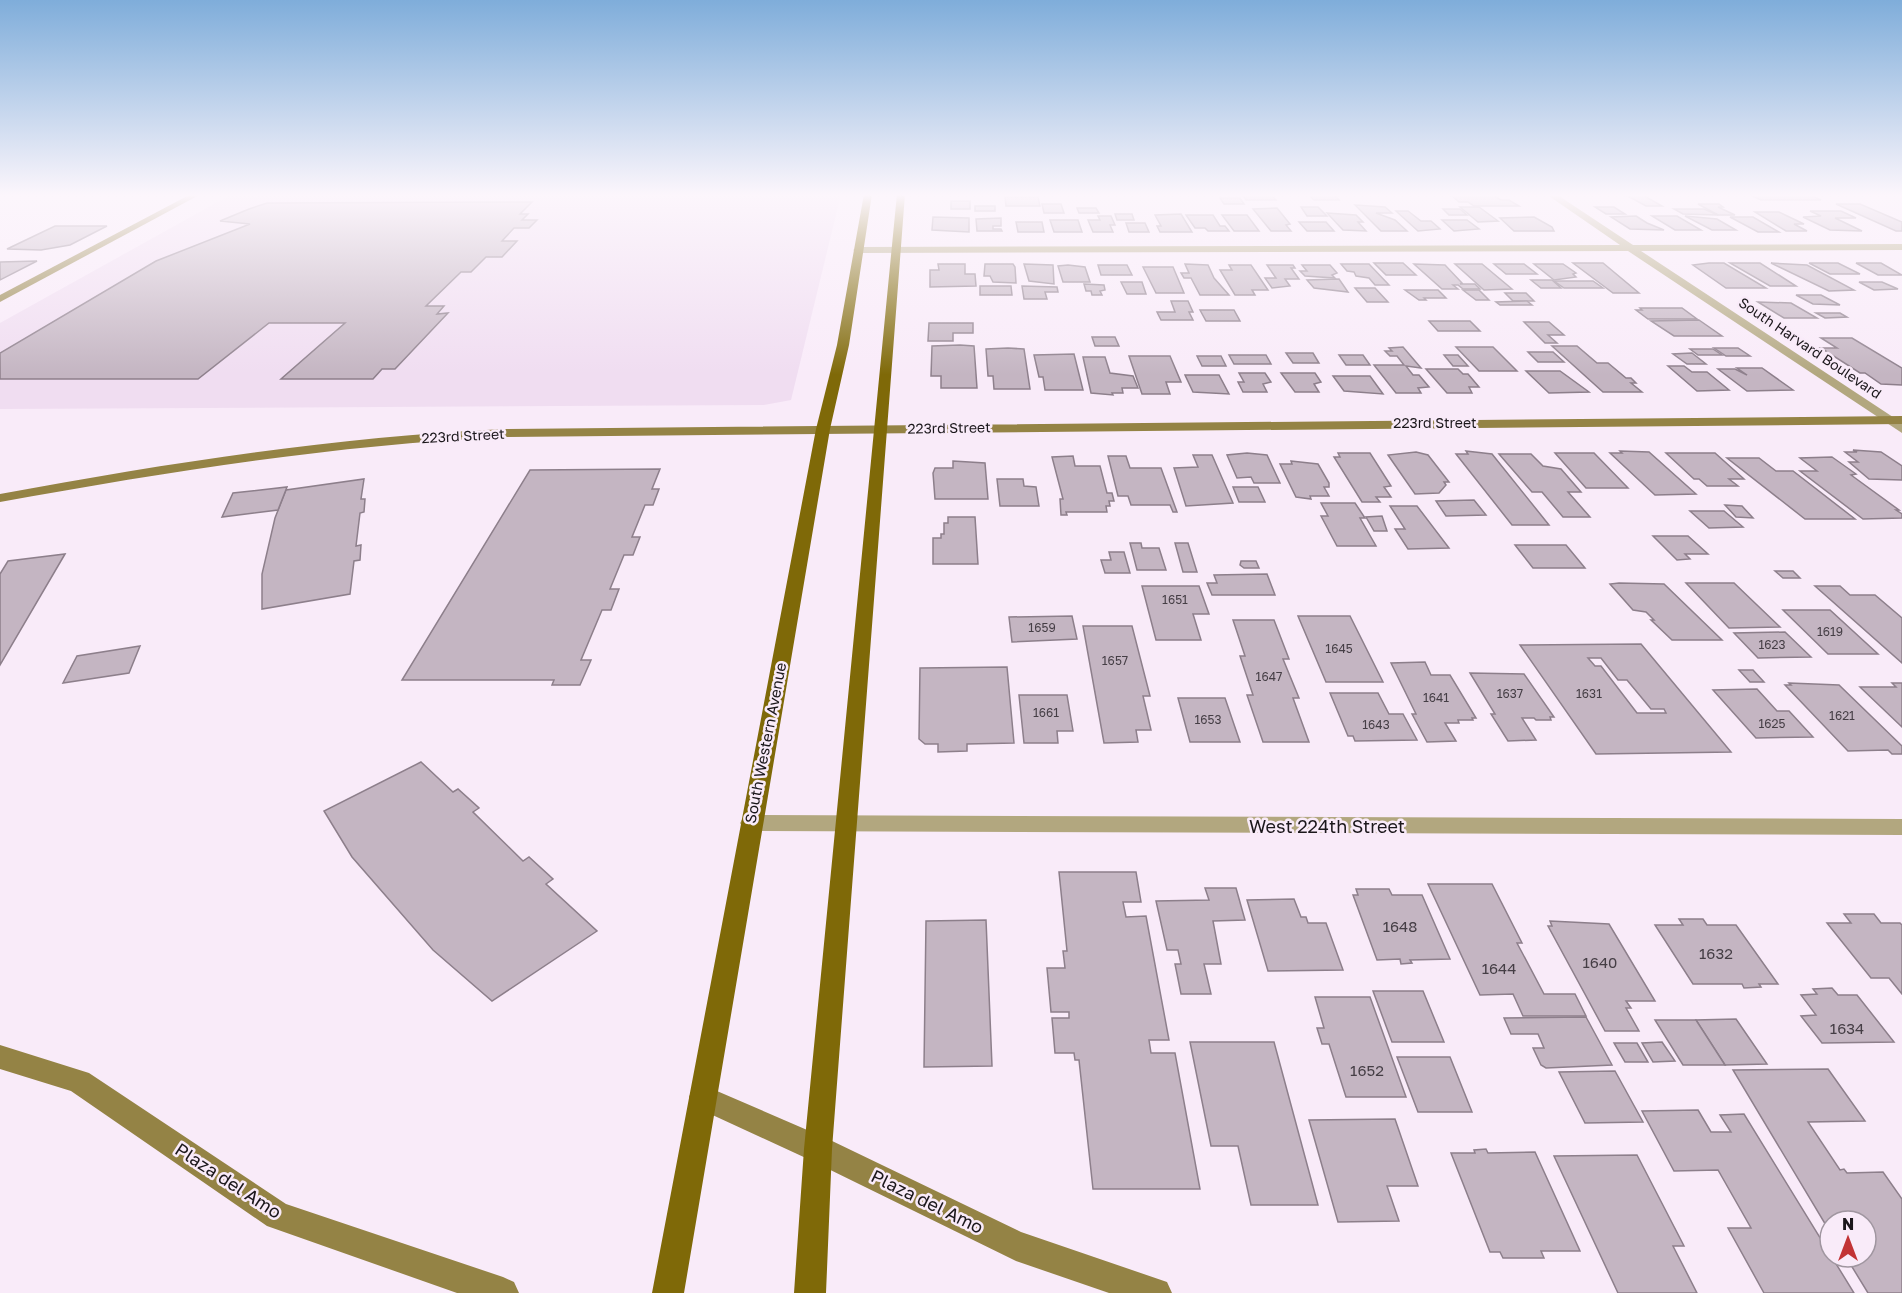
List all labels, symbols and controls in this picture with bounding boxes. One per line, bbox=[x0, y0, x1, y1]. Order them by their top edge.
street label: South Harvard Boulevard bbox=[1736, 293, 1885, 402]
street label: 223rd Street bbox=[1393, 414, 1477, 431]
street label: 223rd Street bbox=[907, 418, 991, 437]
street label: 223rd Street bbox=[421, 425, 505, 446]
house number: 1651 bbox=[1162, 592, 1188, 607]
house number: 1659 bbox=[1028, 620, 1056, 635]
house number: 1619 bbox=[1817, 624, 1843, 639]
house number: 1623 bbox=[1758, 637, 1786, 652]
house number: 1645 bbox=[1325, 641, 1353, 656]
house number: 1657 bbox=[1102, 653, 1128, 668]
street label: South Western Avenue bbox=[741, 661, 790, 825]
house number: 1647 bbox=[1256, 669, 1282, 684]
house number: 1637 bbox=[1497, 686, 1523, 701]
house number: 1631 bbox=[1576, 686, 1602, 701]
house number: 1641 bbox=[1423, 690, 1449, 705]
house number: 1661 bbox=[1033, 705, 1059, 720]
house number: 1621 bbox=[1829, 708, 1855, 723]
house number: 1653 bbox=[1194, 712, 1222, 727]
house number: 1625 bbox=[1758, 716, 1786, 731]
house number: 1643 bbox=[1362, 717, 1390, 732]
street label: West 224th Street bbox=[1249, 815, 1405, 837]
house number: 1648 bbox=[1383, 917, 1417, 935]
house number: 1632 bbox=[1699, 944, 1733, 962]
house number: 1640 bbox=[1583, 953, 1617, 971]
house number: 1644 bbox=[1482, 959, 1516, 977]
house number: 1634 bbox=[1830, 1019, 1864, 1037]
house number: 1652 bbox=[1350, 1061, 1384, 1079]
street label: Plaza del Amo bbox=[171, 1138, 286, 1223]
street label: Plaza del Amo bbox=[868, 1164, 987, 1238]
north arrow bbox=[1818, 1209, 1878, 1269]
text: N bbox=[1842, 1214, 1854, 1234]

